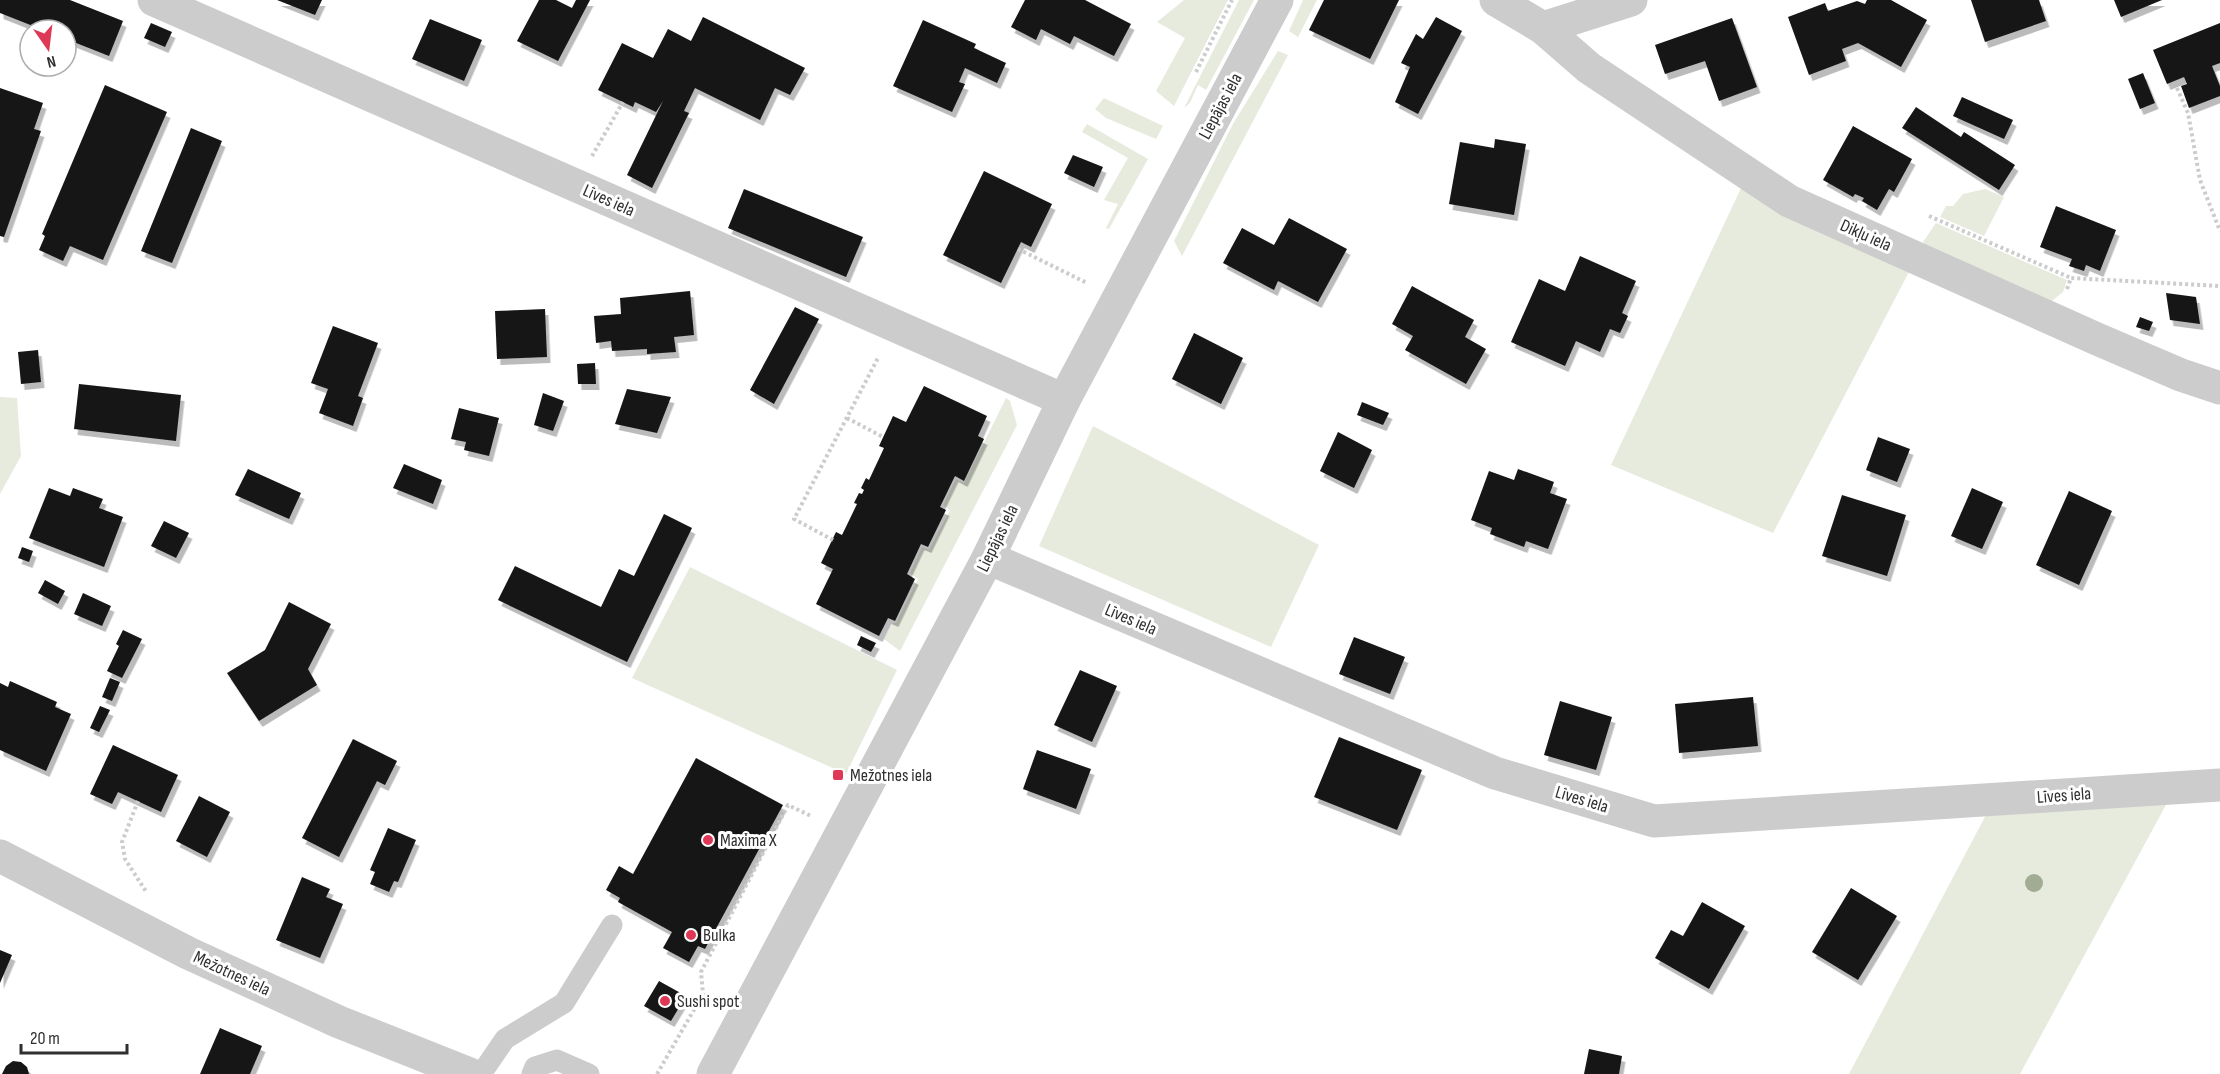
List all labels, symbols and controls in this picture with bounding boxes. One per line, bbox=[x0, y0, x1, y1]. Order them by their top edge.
north arrow bbox=[18, 18, 78, 78]
text: N bbox=[45, 51, 58, 71]
street label: Liepājas iela bbox=[1194, 69, 1247, 143]
street label: Līves iela bbox=[580, 180, 638, 221]
street label: Dikļu iela bbox=[1837, 215, 1895, 256]
street label: Liepājas iela bbox=[972, 501, 1023, 575]
street label: Līves iela bbox=[1102, 599, 1160, 640]
place label: Mežotnes iela bbox=[850, 765, 932, 786]
marker: Mežotnes iela bbox=[831, 768, 845, 782]
street label: Līves iela bbox=[1553, 782, 1611, 817]
street label: Līves iela bbox=[2036, 783, 2092, 808]
place label: Maxima X bbox=[720, 830, 777, 851]
marker: Maxima X bbox=[701, 833, 715, 847]
place label: Bulka bbox=[703, 925, 736, 946]
marker: Bulka bbox=[684, 928, 698, 942]
street label: Mežotnes iela bbox=[190, 947, 274, 1000]
place label: Sushi spot bbox=[677, 991, 740, 1012]
marker: Sushi spot bbox=[658, 994, 672, 1008]
scale bar bbox=[21, 1017, 128, 1055]
text: 20 m bbox=[30, 1028, 60, 1049]

